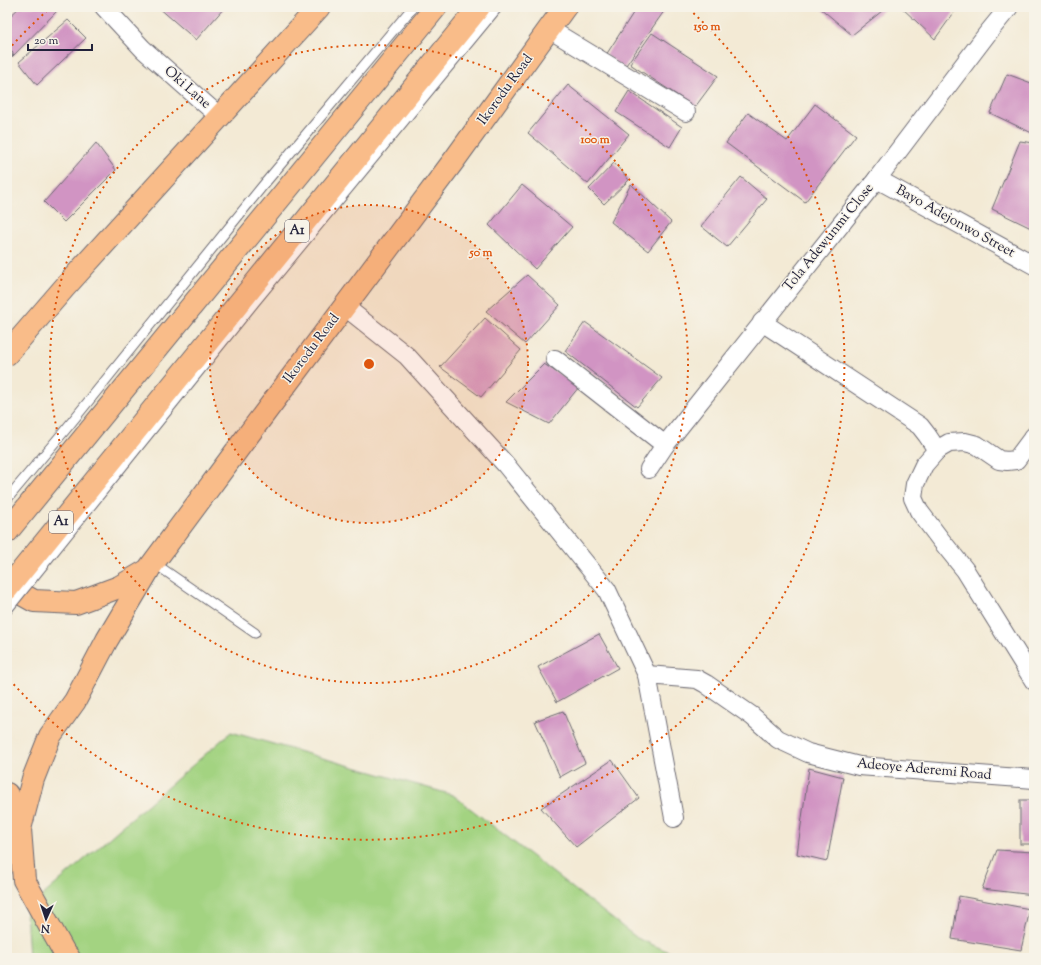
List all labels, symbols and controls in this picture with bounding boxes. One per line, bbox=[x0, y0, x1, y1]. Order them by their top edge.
text: 150 m bbox=[692, 18, 721, 36]
scale bar bbox=[28, 26, 92, 52]
text: 20 m bbox=[34, 32, 59, 50]
street label: Ikorodu Road bbox=[473, 50, 539, 129]
street label: Oki Lane bbox=[159, 62, 215, 114]
text: 100 m bbox=[579, 131, 610, 149]
street label: Tola Adewunmi Close bbox=[779, 179, 879, 297]
street label: Bayo Adejonwo Street bbox=[892, 181, 1018, 263]
road number: A1 bbox=[285, 220, 309, 242]
text: 50 m bbox=[469, 244, 493, 262]
street label: Ikorodu Road bbox=[279, 310, 345, 388]
centre of rings bbox=[362, 357, 376, 371]
road number: A1 bbox=[49, 511, 73, 533]
street label: Adeoye Aderemi Road bbox=[856, 754, 992, 786]
north arrow bbox=[26, 899, 66, 939]
text: N bbox=[41, 920, 51, 936]

